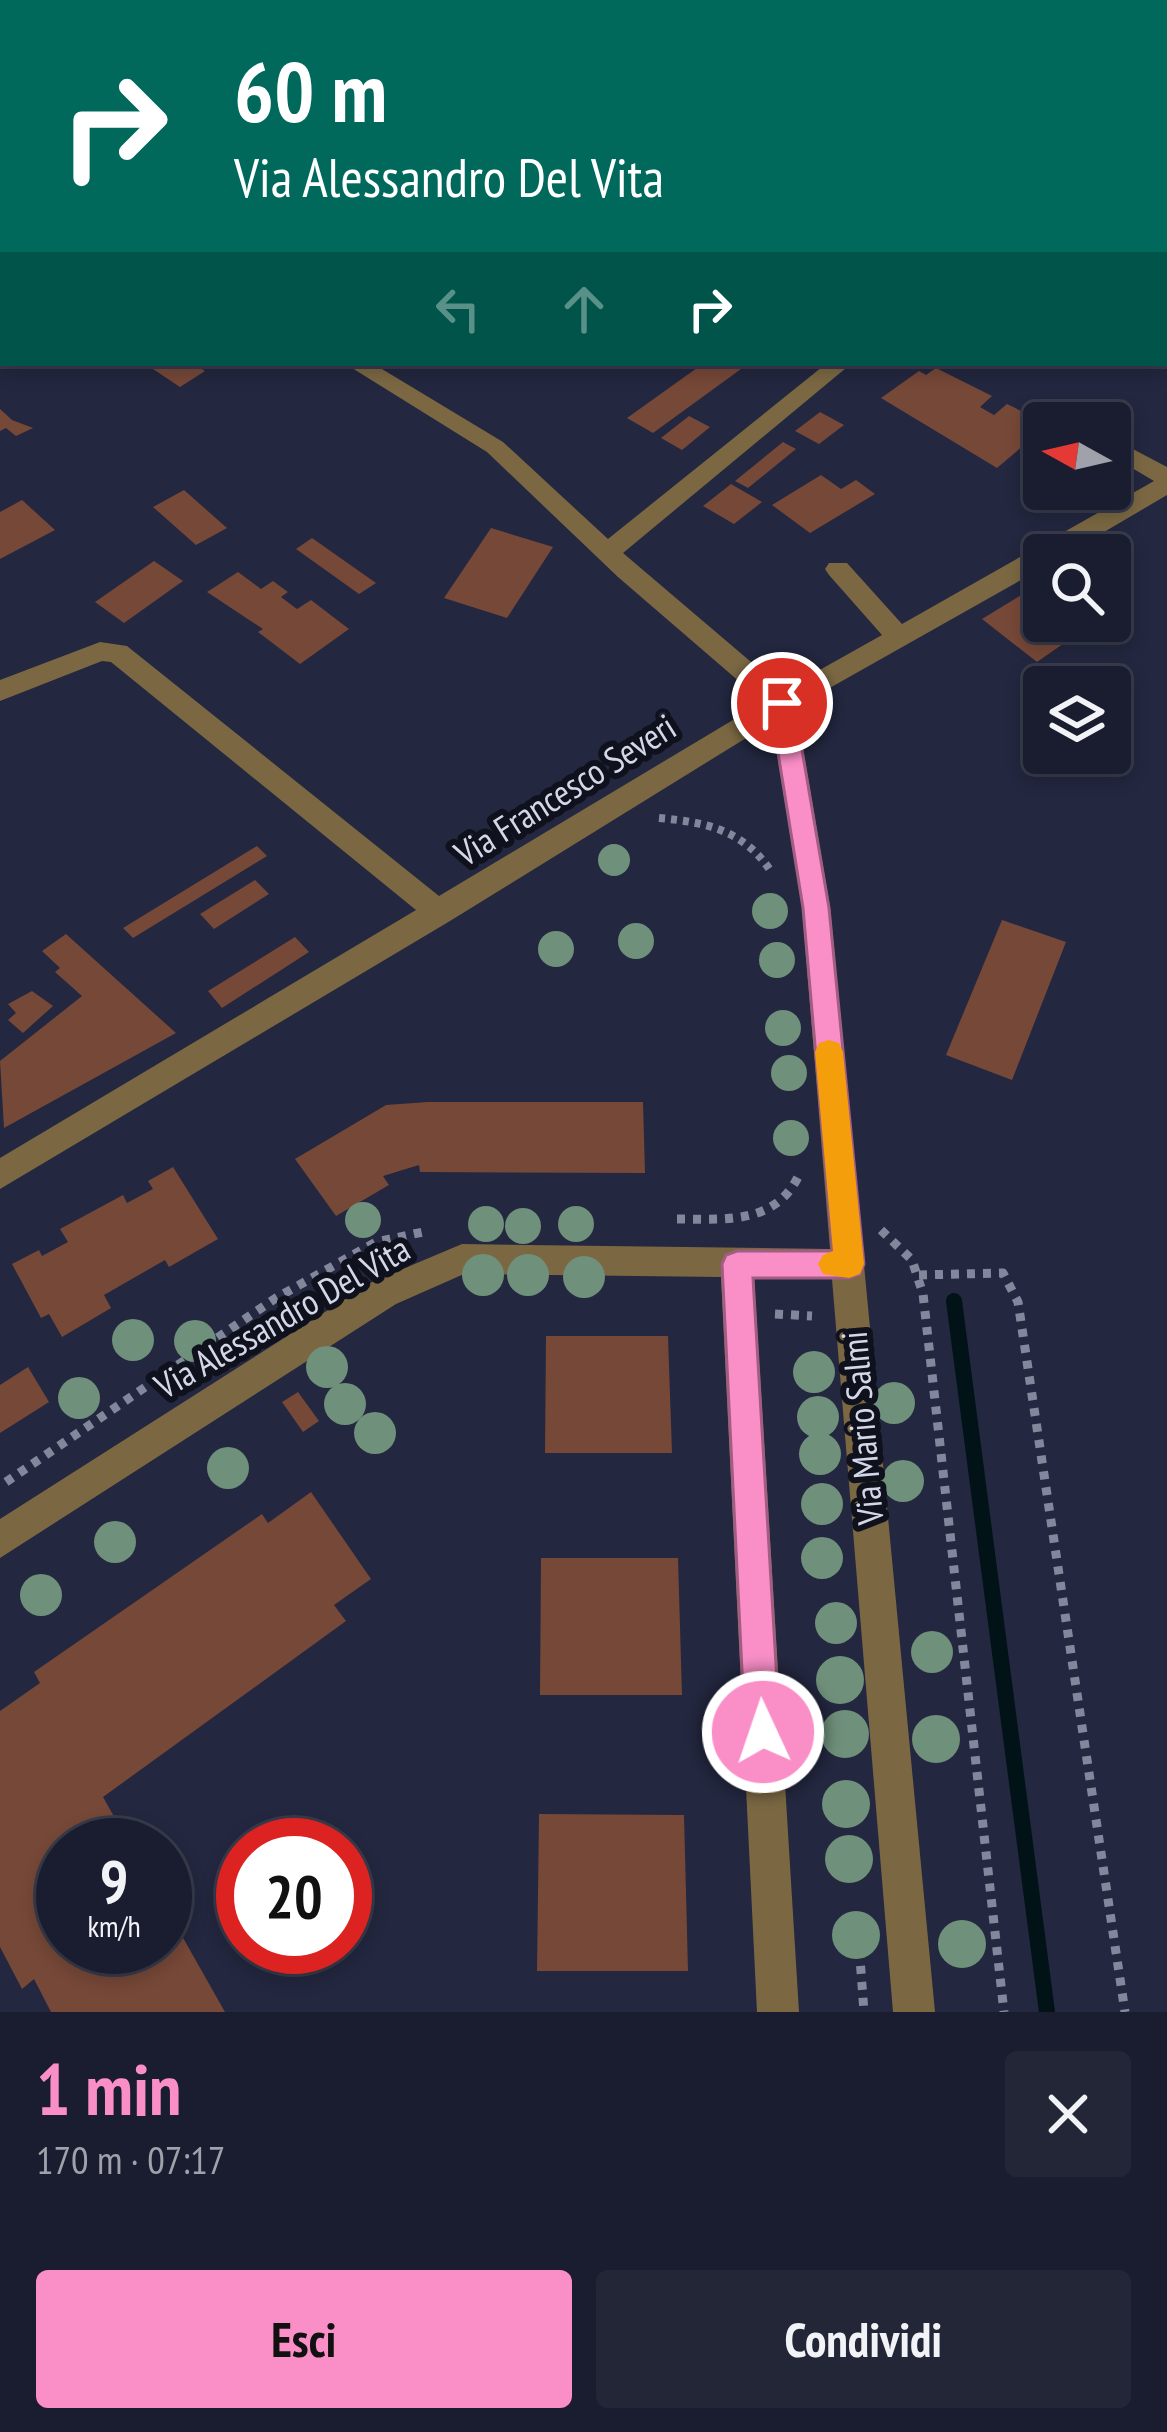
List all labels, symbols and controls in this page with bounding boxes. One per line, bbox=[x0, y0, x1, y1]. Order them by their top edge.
text: 60 m bbox=[234, 36, 387, 145]
icon: right bbox=[36, 48, 192, 204]
text: Via Alessandro Del Vita bbox=[234, 142, 664, 212]
icon: left bbox=[425, 276, 491, 342]
icon: ahead bbox=[551, 276, 617, 342]
icon: right bbox=[677, 276, 743, 342]
north arrow bbox=[1023, 402, 1131, 510]
map controls bbox=[1023, 402, 1131, 774]
button: search bbox=[1023, 534, 1131, 642]
pin bbox=[731, 652, 833, 754]
button: layers bbox=[1023, 666, 1131, 774]
icon: arrive bbox=[749, 670, 815, 736]
street label: Via Francesco Severi bbox=[444, 703, 684, 877]
street label: Via Alessandro Del Vita bbox=[145, 1225, 418, 1409]
street label: Via Mario Salmi bbox=[830, 1329, 893, 1528]
position arrow bbox=[700, 1669, 826, 1795]
speed limit sign: 20 bbox=[216, 1818, 372, 1974]
text: 9 bbox=[100, 1842, 128, 1920]
text: km/h bbox=[87, 1906, 141, 1945]
text: 1 min bbox=[36, 2042, 181, 2135]
button: close bbox=[1005, 2051, 1131, 2177]
text: 170 m · 07:17 bbox=[36, 2134, 225, 2185]
button: Esci bbox=[36, 2270, 572, 2408]
button: Condividi bbox=[596, 2270, 1131, 2408]

